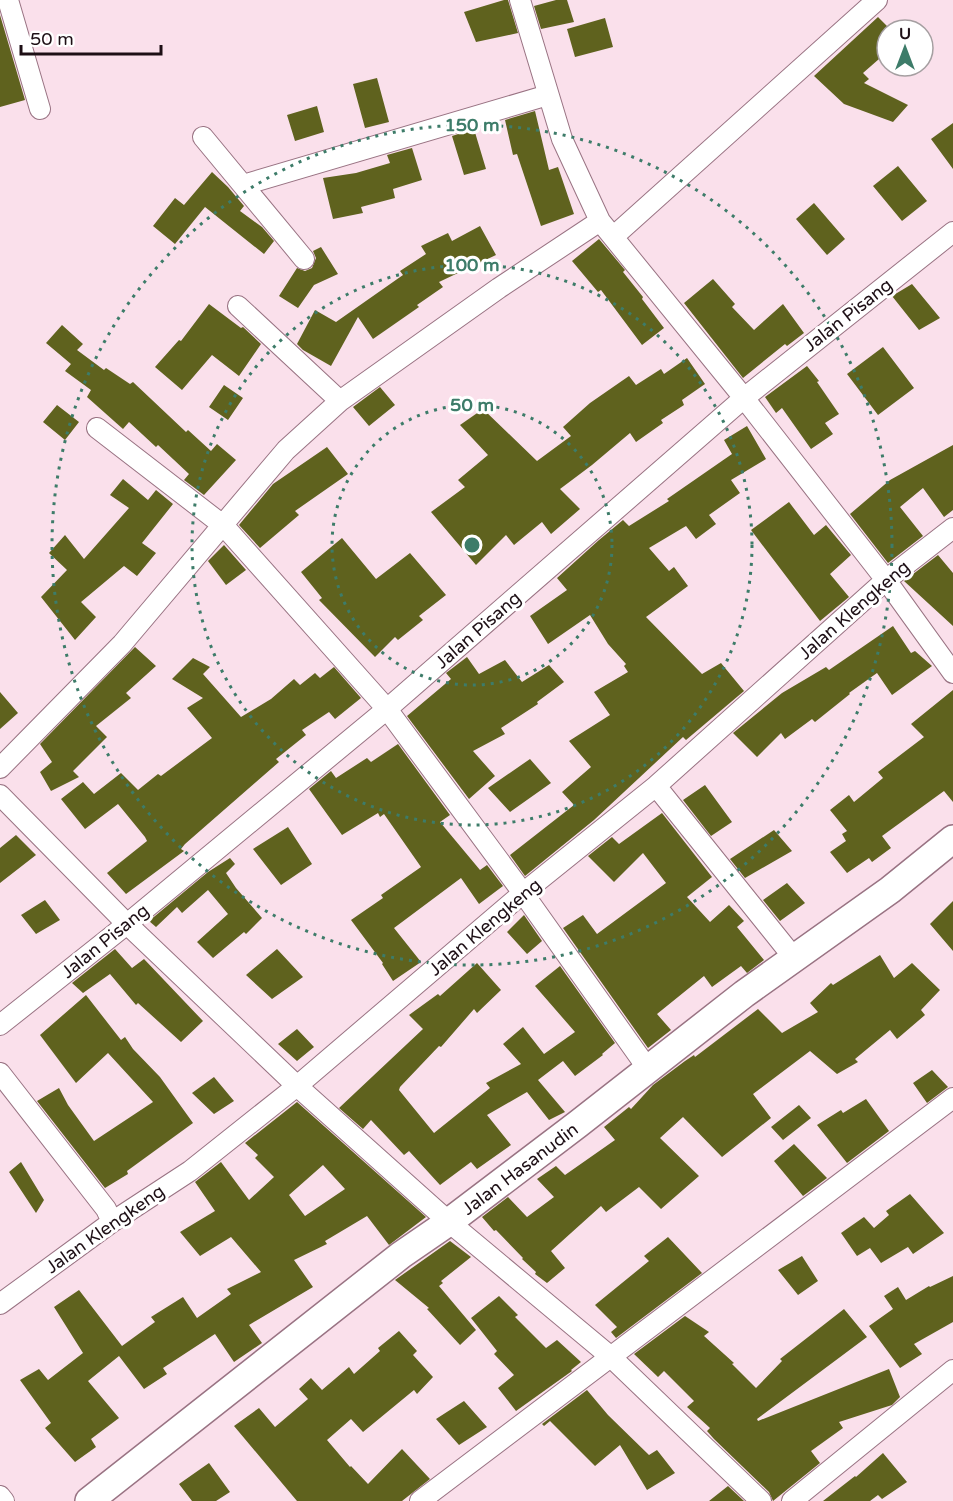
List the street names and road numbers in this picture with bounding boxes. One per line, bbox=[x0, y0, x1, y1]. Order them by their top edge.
street label: Jalan Pisang bbox=[799, 274, 897, 356]
street label: Jalan Klengkeng bbox=[794, 556, 914, 664]
street label: Jalan Pisang bbox=[431, 587, 525, 673]
street label: Jalan Klengkeng bbox=[424, 874, 546, 980]
street label: Jalan Pisang bbox=[57, 899, 153, 983]
street label: Jalan Hasanudin bbox=[458, 1118, 582, 1220]
street label: Jalan Klengkeng bbox=[41, 1180, 169, 1278]

